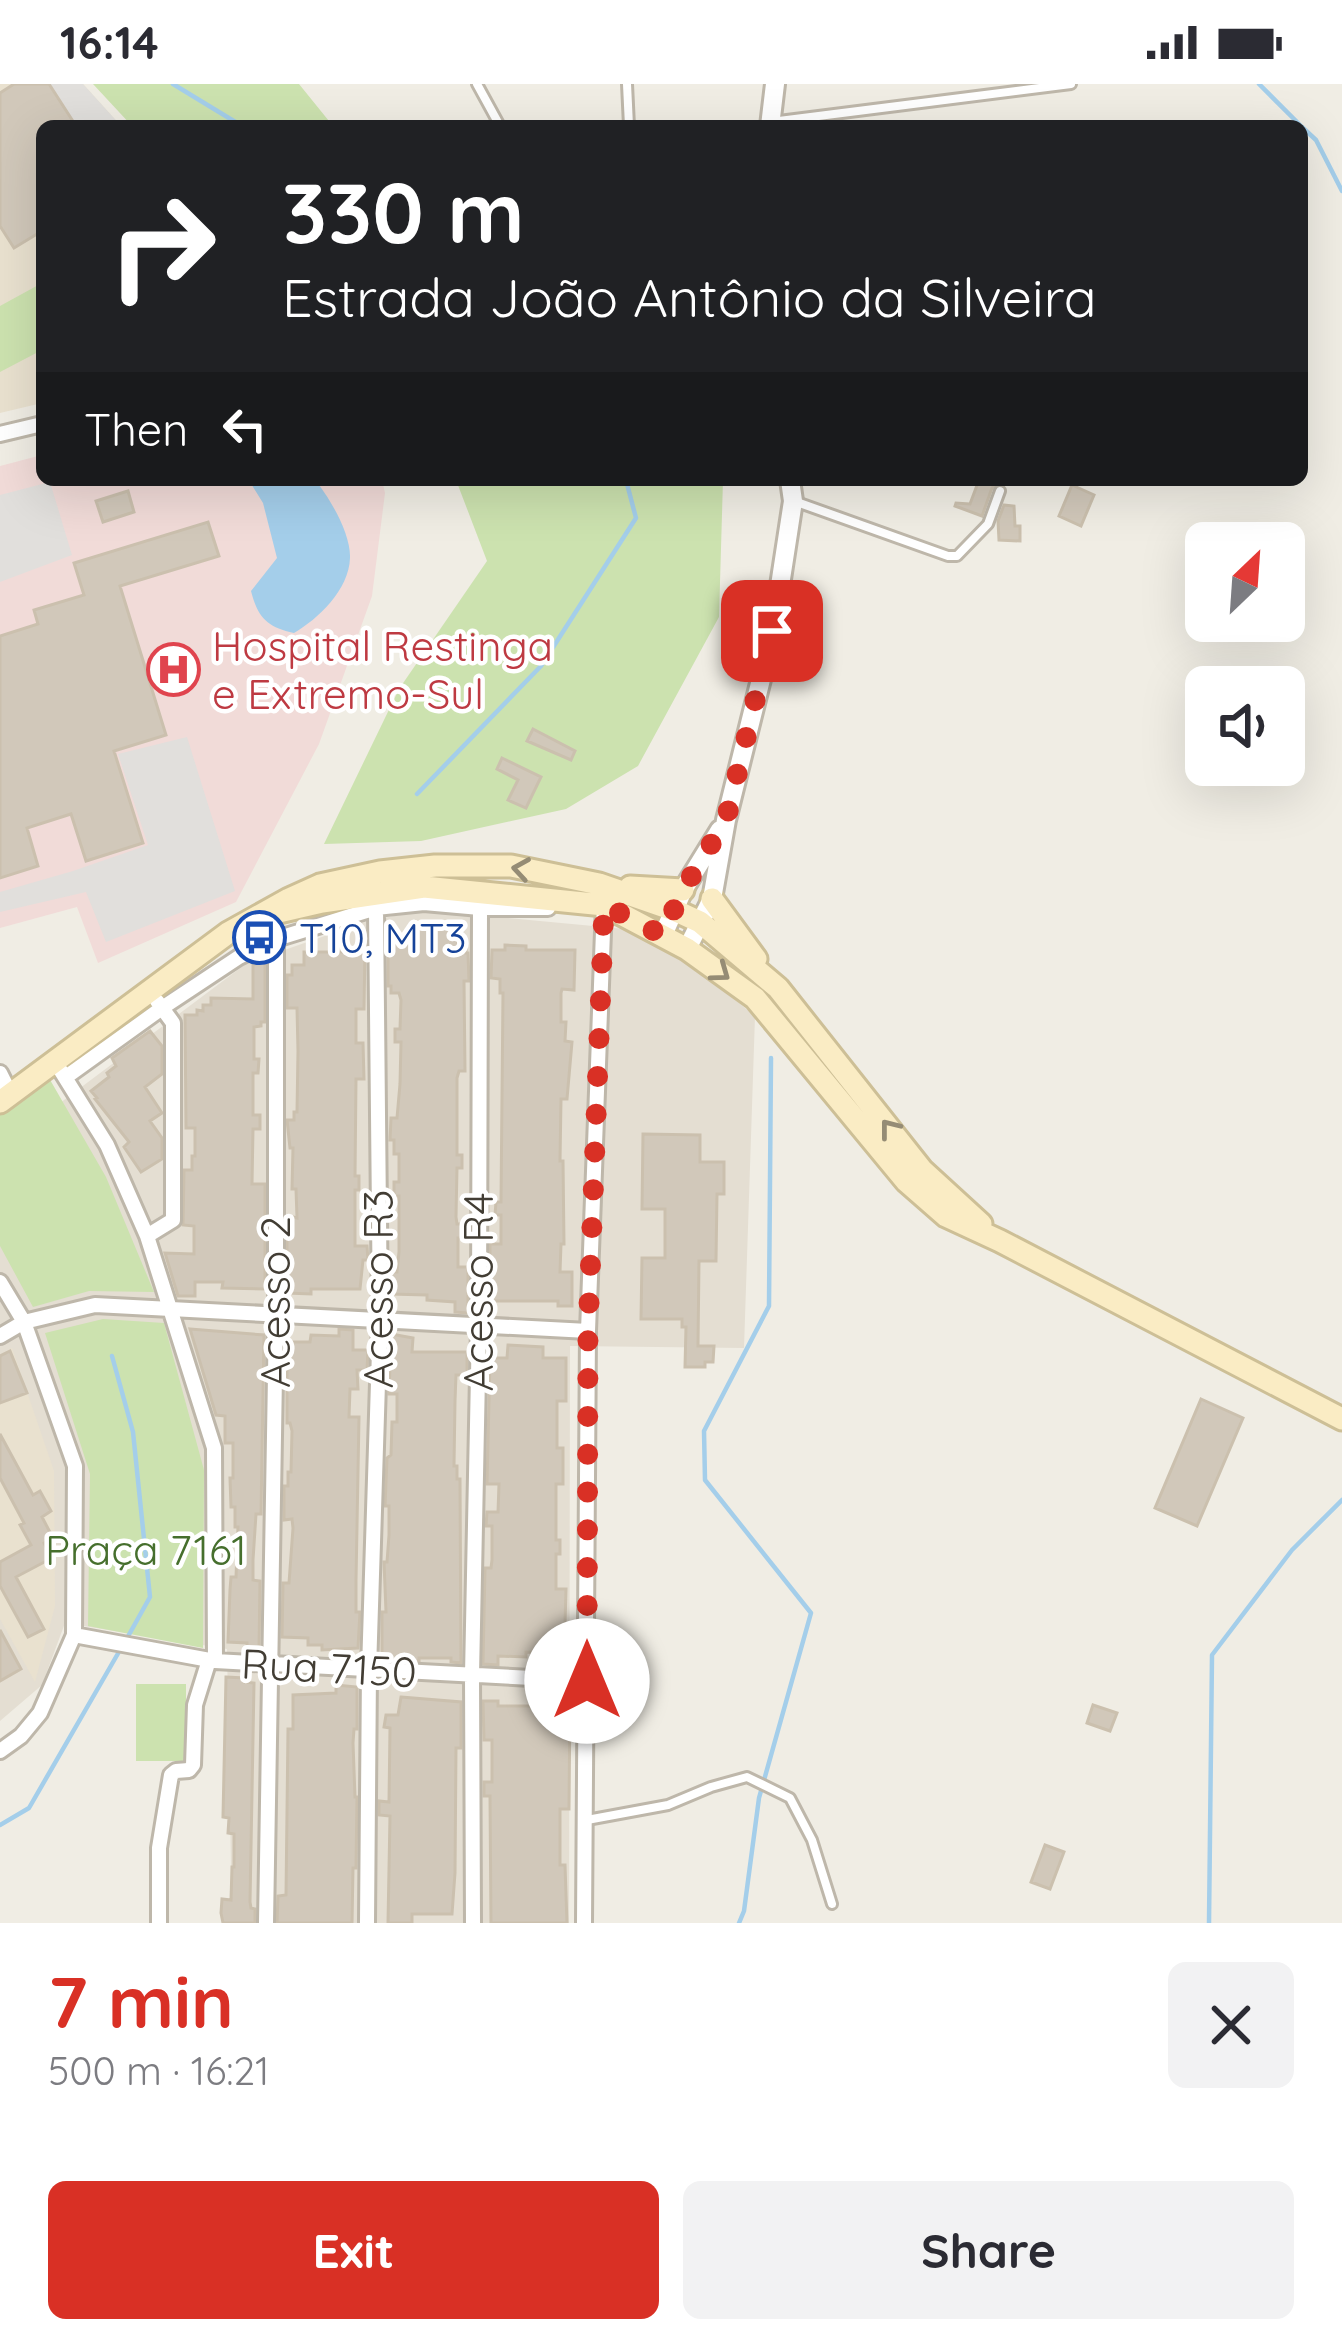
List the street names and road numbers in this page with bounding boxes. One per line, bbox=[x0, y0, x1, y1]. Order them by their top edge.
street label: Acesso R3 bbox=[351, 1189, 404, 1389]
street label: Acesso R4 bbox=[451, 1192, 504, 1392]
street label: Acesso 2 bbox=[248, 1216, 301, 1388]
street label: Rua 7150 bbox=[240, 1636, 418, 1699]

